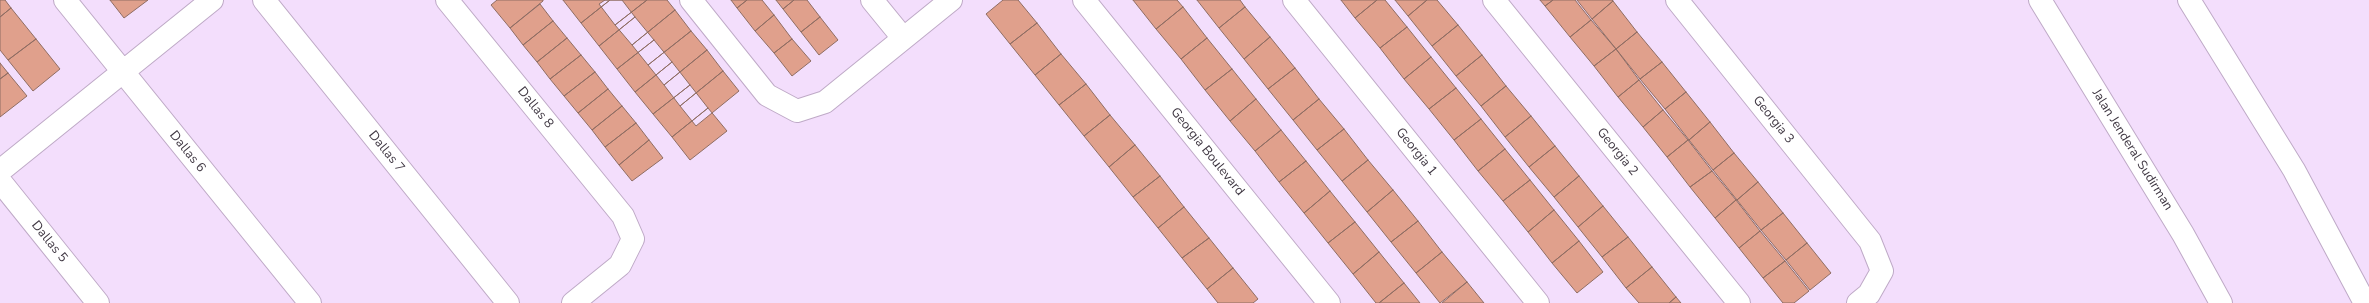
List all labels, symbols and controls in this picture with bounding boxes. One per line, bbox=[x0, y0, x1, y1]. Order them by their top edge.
street label: Dallas 8 bbox=[514, 84, 556, 132]
street label: Jalan Jenderal Sudirman bbox=[2088, 86, 2176, 214]
street label: Georgia 3 bbox=[1749, 93, 1797, 147]
street label: Georgia Boulevard bbox=[1167, 105, 1247, 199]
street label: Georgia 1 bbox=[1392, 125, 1440, 179]
street label: Georgia 2 bbox=[1593, 125, 1641, 179]
street label: Dallas 6 bbox=[166, 128, 208, 176]
street label: Dallas 7 bbox=[365, 128, 407, 176]
street label: Dallas 5 bbox=[28, 218, 70, 266]

